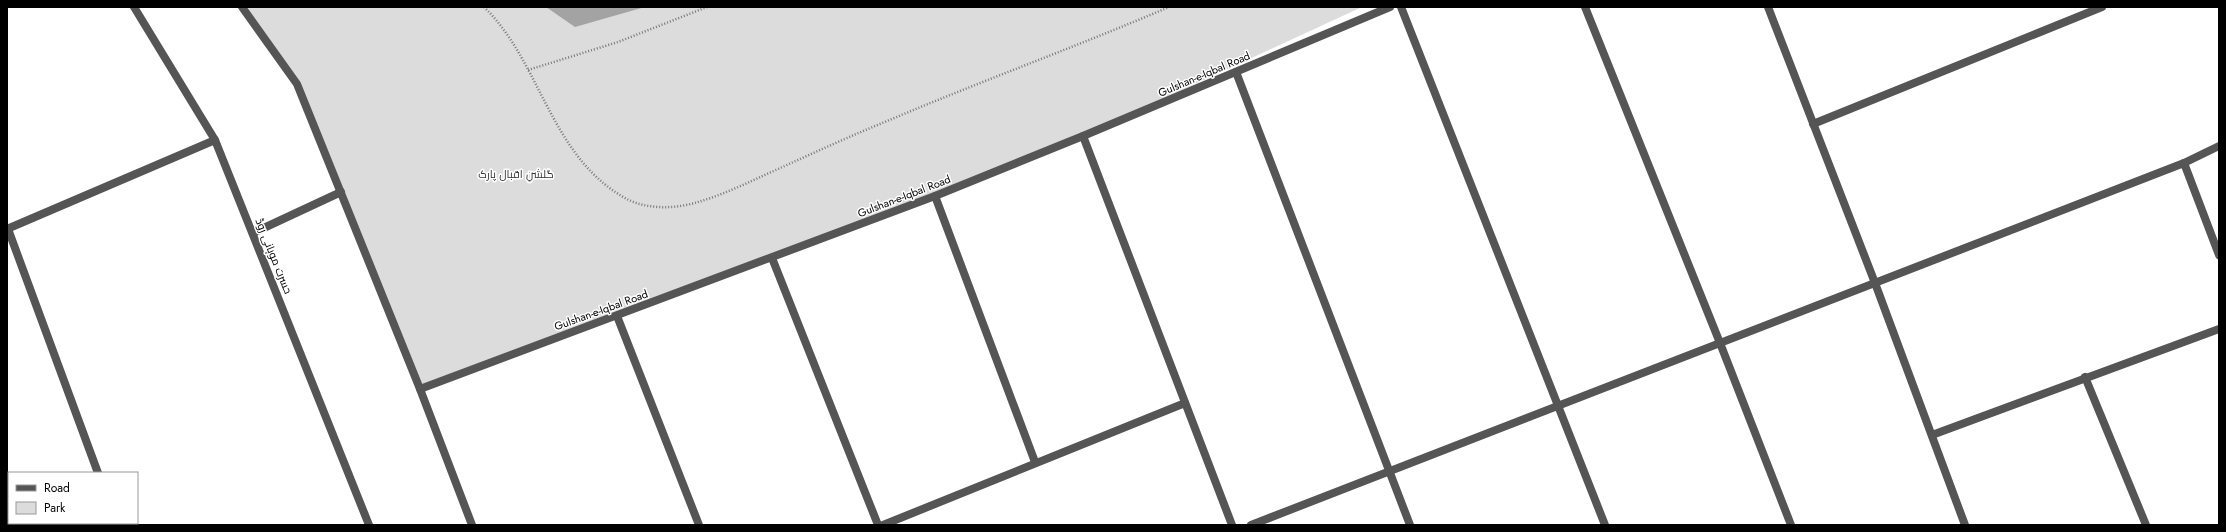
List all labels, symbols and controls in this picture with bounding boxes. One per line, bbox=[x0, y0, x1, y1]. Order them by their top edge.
street label: Gulshan-e-Iqbal Road bbox=[1156, 47, 1252, 101]
park label: گلشنِ اقبال پارک bbox=[478, 166, 554, 182]
street label: Gulshan-e-Iqbal Road bbox=[855, 171, 953, 221]
street label: حسرت موہانی روڈ bbox=[252, 216, 296, 296]
street label: Gulshan-e-Iqbal Road bbox=[552, 286, 650, 334]
legend bbox=[8, 472, 138, 524]
text: Road bbox=[44, 479, 70, 497]
text: Park bbox=[44, 499, 66, 517]

